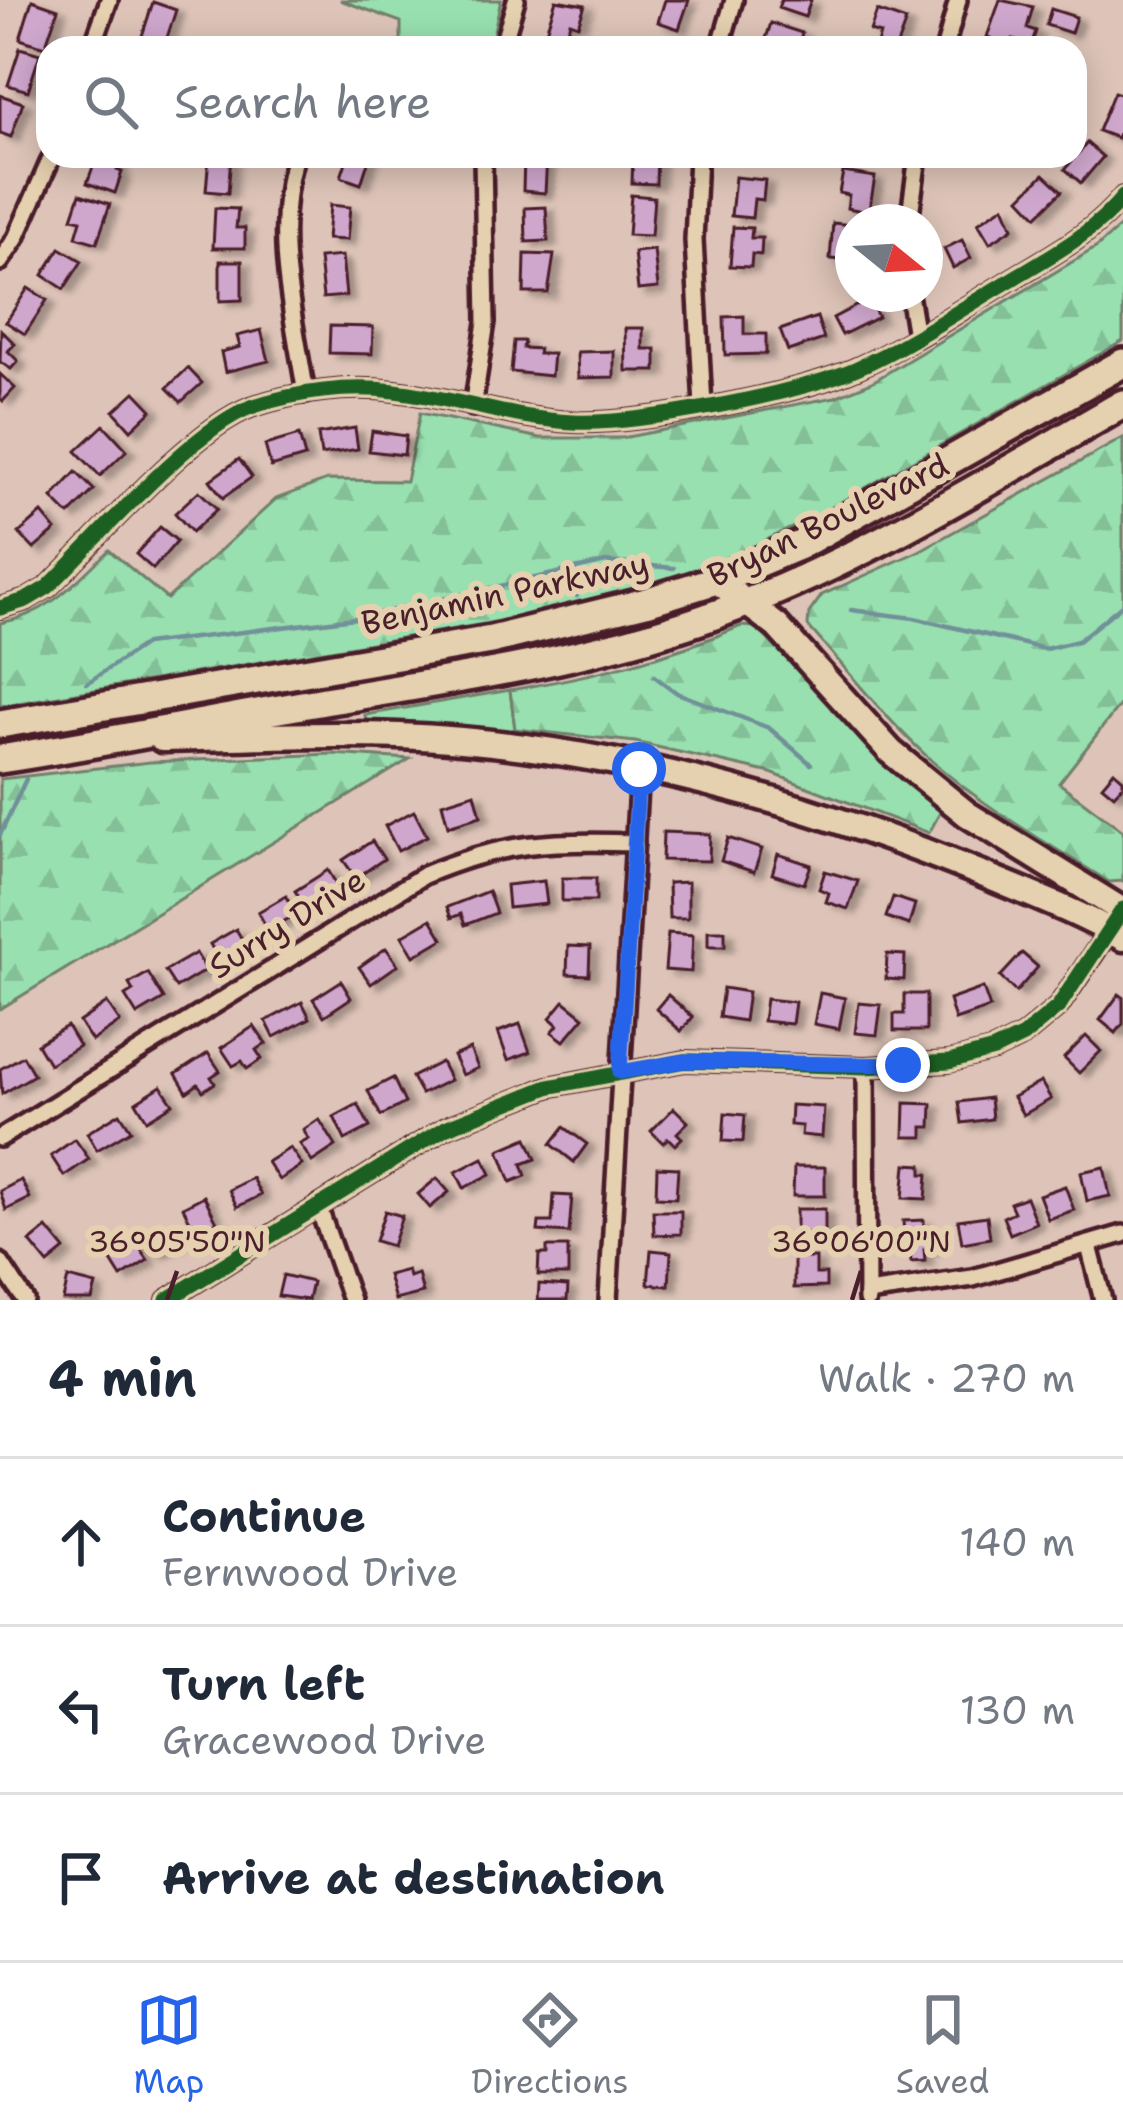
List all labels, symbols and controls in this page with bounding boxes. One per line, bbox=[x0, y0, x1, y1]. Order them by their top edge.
search box bbox=[36, 36, 1087, 168]
icon: search bbox=[78, 69, 144, 135]
text: Search here bbox=[174, 72, 431, 132]
north arrow bbox=[835, 204, 943, 312]
street label: Bryan Boulevard bbox=[700, 442, 956, 598]
street label: Benjamin Parkway bbox=[357, 541, 653, 645]
route start bbox=[612, 742, 666, 796]
street label: Surry Drive bbox=[200, 857, 374, 989]
route end bbox=[876, 1038, 930, 1092]
text: 36°05'50"N bbox=[88, 1221, 266, 1262]
text: 36°06'00"N bbox=[771, 1221, 951, 1262]
text: 4 min bbox=[48, 1344, 197, 1412]
text: Walk · 270 m bbox=[818, 1352, 1075, 1404]
text: Continue bbox=[162, 1486, 366, 1546]
icon: ahead bbox=[48, 1509, 114, 1575]
text: 140 m bbox=[959, 1516, 1075, 1568]
text: Fernwood Drive bbox=[162, 1546, 458, 1598]
text: Turn left bbox=[162, 1654, 365, 1714]
icon: left bbox=[48, 1677, 114, 1743]
text: 130 m bbox=[960, 1684, 1075, 1736]
text: Gracewood Drive bbox=[162, 1714, 486, 1766]
icon: arrive bbox=[48, 1845, 114, 1911]
text: Arrive at destination bbox=[162, 1848, 665, 1908]
tab: Map bbox=[134, 1987, 204, 2104]
tab: Directions bbox=[471, 1987, 629, 2104]
tab: Saved bbox=[896, 1987, 989, 2104]

